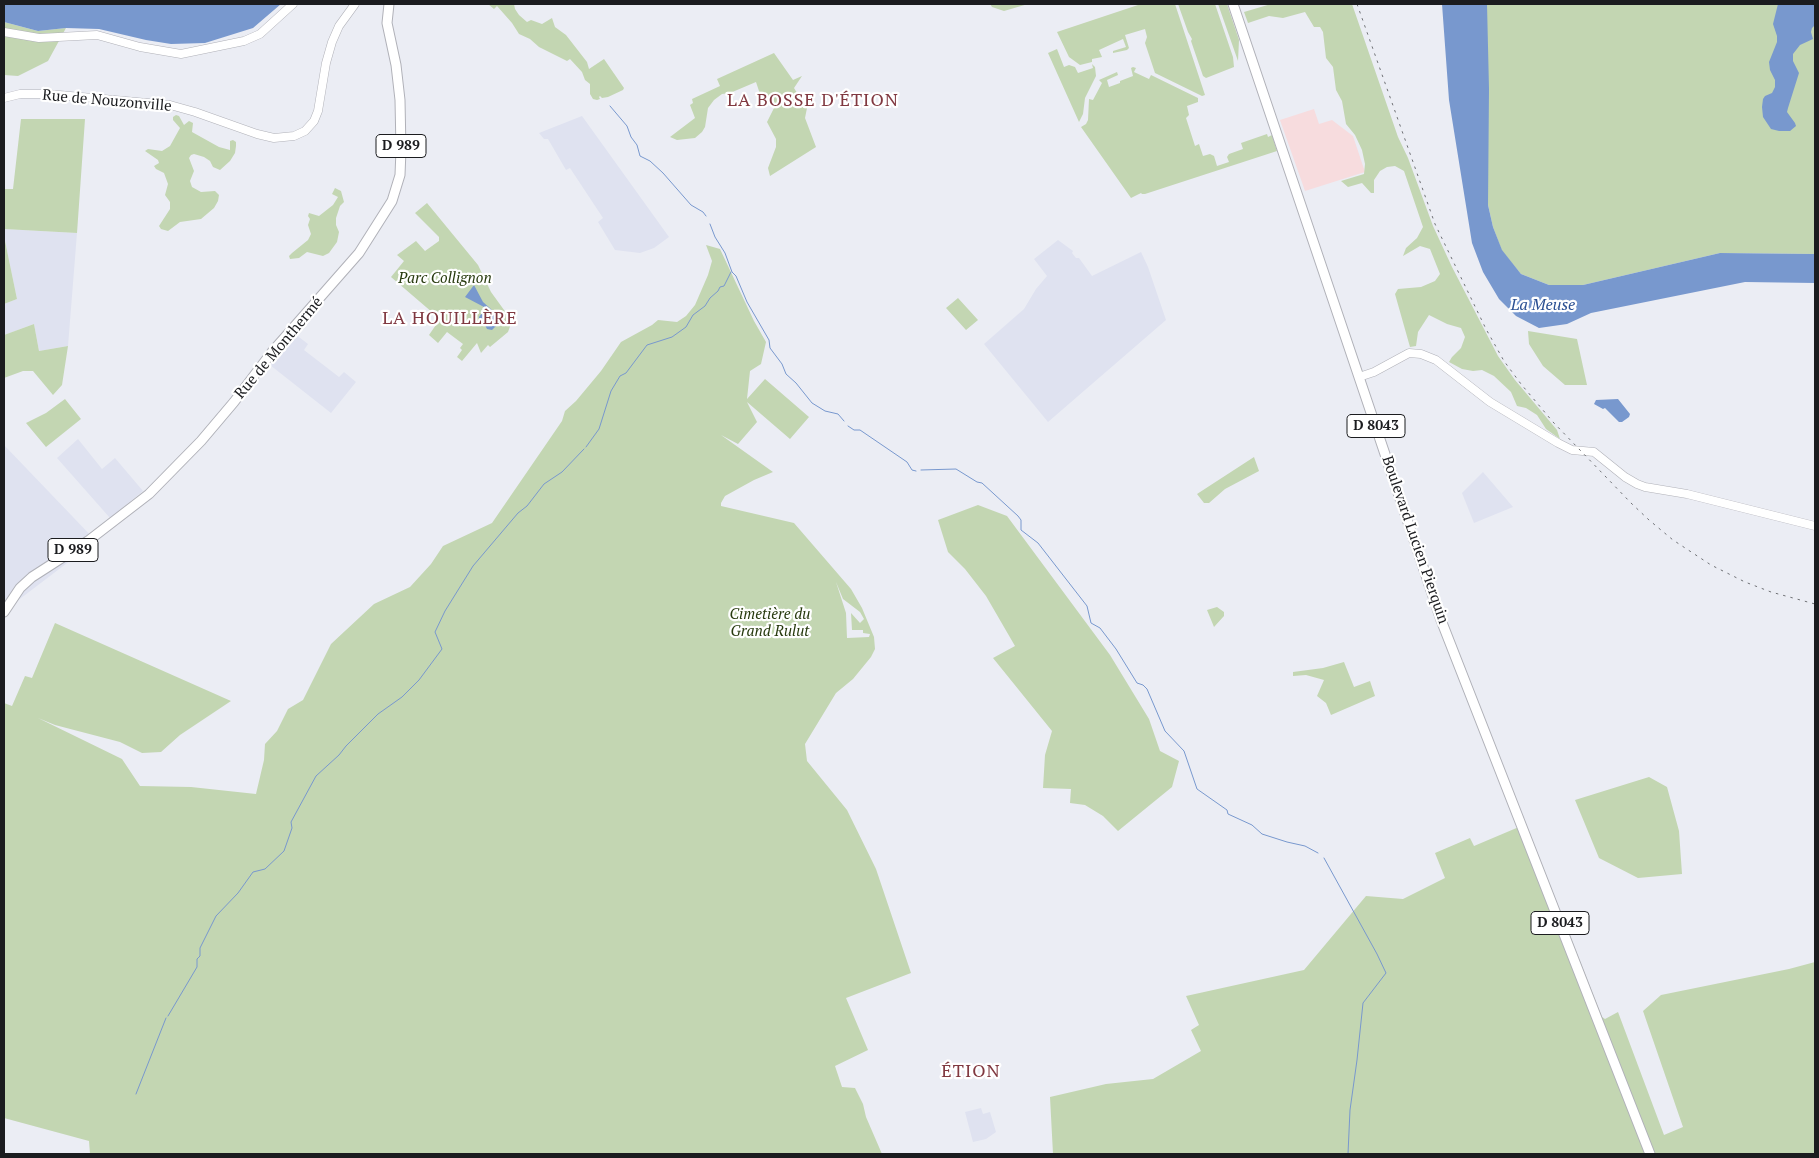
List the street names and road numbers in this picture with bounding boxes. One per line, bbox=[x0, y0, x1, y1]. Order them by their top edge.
street label: Rue de Nouzonville bbox=[42, 86, 172, 116]
road number: D 989 bbox=[376, 134, 426, 158]
street label: Rue de Monthermé bbox=[231, 293, 327, 403]
road number: D 8043 bbox=[1347, 414, 1405, 438]
street label: Boulevard Lucien Pierquin bbox=[1378, 454, 1452, 626]
road number: D 989 bbox=[48, 538, 98, 562]
road number: D 8043 bbox=[1531, 911, 1589, 934]

